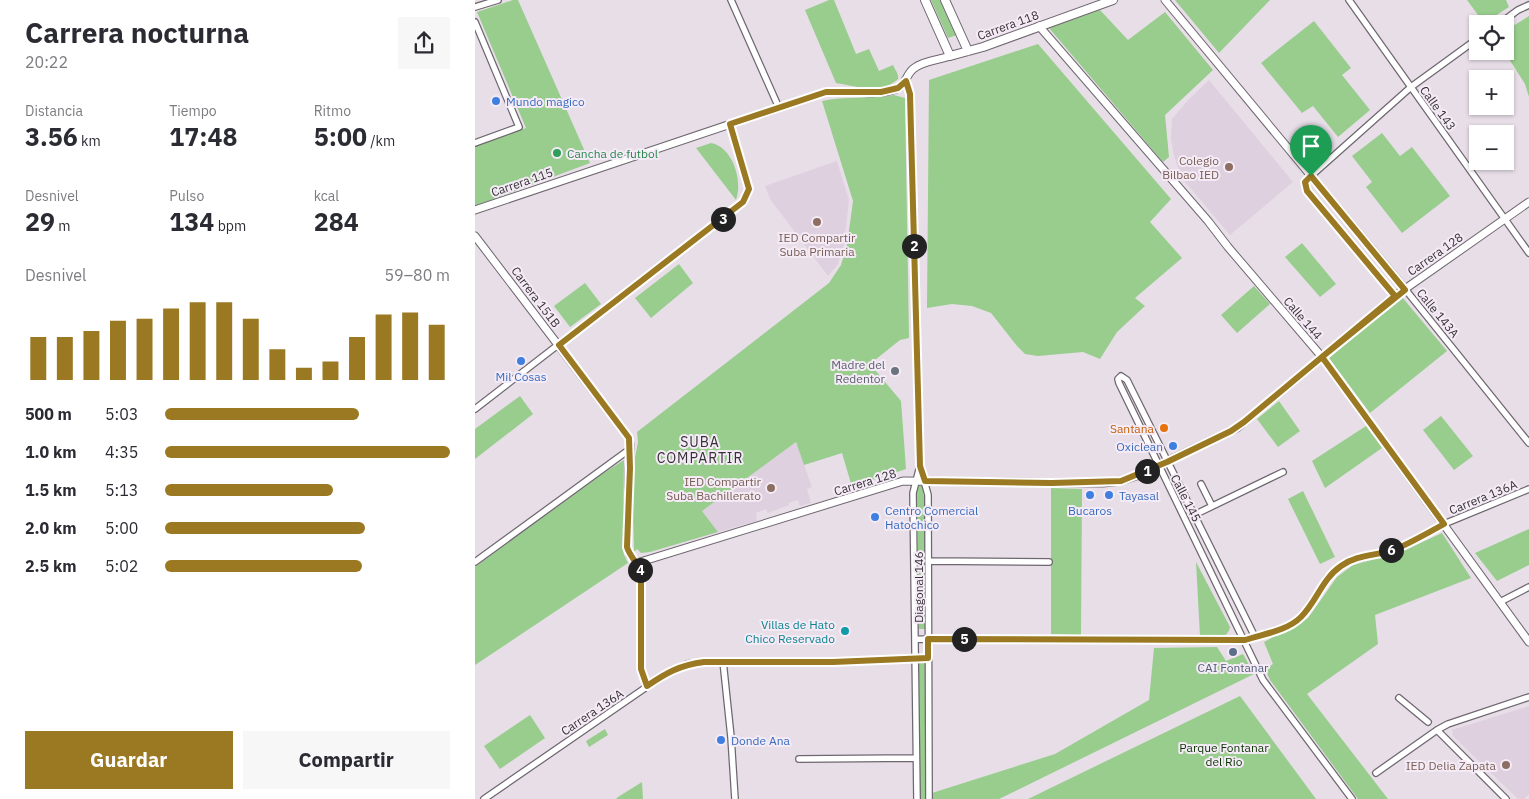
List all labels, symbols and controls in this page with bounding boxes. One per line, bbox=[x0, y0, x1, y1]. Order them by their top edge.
street label: Carrera 118 bbox=[975, 7, 1041, 43]
text: Carrera nocturna bbox=[25, 14, 249, 51]
map controls bbox=[1469, 15, 1514, 170]
button: locate bbox=[1469, 15, 1514, 60]
button: share bbox=[398, 17, 450, 69]
text: 20:22 bbox=[25, 52, 68, 72]
button: + bbox=[1469, 70, 1514, 115]
street label: Calle 143 bbox=[1417, 83, 1459, 133]
place label: Mundo magico bbox=[506, 94, 585, 109]
marker: Mundo magico bbox=[490, 95, 502, 107]
text: Distancia bbox=[25, 102, 83, 120]
text: Tiempo bbox=[169, 102, 217, 120]
text: Ritmo bbox=[314, 102, 351, 120]
text: 3.56 bbox=[25, 120, 78, 153]
text: 17:48 bbox=[169, 120, 238, 153]
text: 5:00 bbox=[314, 120, 367, 153]
pin bbox=[1290, 125, 1332, 176]
button: − bbox=[1469, 125, 1514, 170]
text: km bbox=[78, 132, 101, 150]
text: /km bbox=[367, 132, 395, 150]
icon: arrive bbox=[1297, 132, 1325, 160]
place label: Cancha de futbol bbox=[567, 146, 658, 161]
marker: Cancha de futbol bbox=[551, 147, 563, 159]
place label: Colegio Bilbao IED bbox=[1162, 153, 1219, 182]
marker: Colegio Bilbao IED bbox=[1223, 161, 1235, 173]
street label: Carrera 115 bbox=[489, 164, 555, 200]
text: Desnivel bbox=[25, 187, 79, 205]
text: Pulso bbox=[169, 187, 204, 205]
text: kcal bbox=[314, 187, 339, 205]
text: 29 bbox=[25, 205, 55, 238]
text: 134 bbox=[169, 205, 214, 238]
text: 284 bbox=[314, 205, 359, 238]
pin: 3 bbox=[711, 206, 735, 232]
text: 3 bbox=[719, 210, 728, 228]
marker: IED Compartir Suba Primaria bbox=[811, 216, 823, 228]
text: m bbox=[55, 217, 71, 235]
text: bpm bbox=[214, 217, 246, 235]
street label: Carrera 128 bbox=[1404, 229, 1466, 279]
place label: IED Compartir Suba Primaria bbox=[779, 230, 856, 259]
pin: 2 bbox=[901, 234, 927, 258]
text: 2 bbox=[910, 237, 919, 255]
street label: Carrera 151B bbox=[508, 264, 564, 330]
text: Desnivel bbox=[25, 265, 86, 285]
text: 59–80 m bbox=[384, 265, 450, 285]
street label: Calle 143A bbox=[1414, 285, 1463, 341]
street label: Calle 144 bbox=[1280, 294, 1326, 342]
marker: Mil Cosas bbox=[515, 355, 527, 367]
place label: Madre del Redentor bbox=[831, 357, 886, 386]
marker: Madre del Redentor bbox=[889, 365, 901, 377]
place label: Mil Cosas bbox=[495, 369, 547, 384]
text: 500 m bbox=[25, 404, 72, 424]
text: 5:03 bbox=[105, 404, 138, 424]
place label: Santana bbox=[1110, 421, 1155, 436]
marker: Santana bbox=[1158, 422, 1170, 434]
district label: SUBA COMPARTIR bbox=[657, 433, 743, 467]
place label: Oxiclean bbox=[1116, 439, 1163, 454]
marker: Oxiclean bbox=[1167, 440, 1179, 452]
text: 1.0 km bbox=[25, 442, 76, 462]
text: 4:35 bbox=[105, 442, 138, 462]
pin: 1 bbox=[1135, 458, 1159, 484]
text: 1 bbox=[1143, 462, 1152, 480]
street label: Carrera 128 bbox=[832, 465, 898, 499]
street label: Calle 145 bbox=[1168, 472, 1204, 524]
place label: IED Compartir Suba Bachillerato bbox=[666, 474, 762, 503]
street label: Carrera 136A bbox=[1447, 476, 1520, 517]
text: 1.5 km bbox=[25, 480, 76, 500]
text: 5:13 bbox=[105, 480, 138, 500]
marker: IED Compartir Suba Bachillerato bbox=[765, 482, 777, 494]
place label: Tayasal bbox=[1119, 488, 1159, 503]
marker: Bucaros bbox=[1084, 489, 1096, 501]
marker: Tayasal bbox=[1103, 489, 1115, 501]
place label: Centro Comercial Hatochico bbox=[885, 503, 978, 532]
place label: Bucaros bbox=[1068, 503, 1112, 518]
marker: Centro Comercial Hatochico bbox=[869, 511, 881, 523]
text: 2.0 km bbox=[25, 518, 76, 538]
text: 5:00 bbox=[105, 518, 138, 538]
pin: 6 bbox=[1379, 538, 1403, 562]
text: 6 bbox=[1387, 541, 1396, 559]
street label: Diagonal 146 bbox=[911, 551, 926, 623]
text: 2.5 km bbox=[25, 556, 76, 576]
text: 5:02 bbox=[105, 556, 138, 576]
pin: 4 bbox=[627, 558, 653, 582]
text: 4 bbox=[636, 561, 645, 579]
place label: Villas de Hato Chico Reservado bbox=[745, 617, 835, 646]
marker: Villas de Hato Chico Reservado bbox=[839, 625, 851, 637]
pin: 5 bbox=[951, 626, 977, 652]
text: 5 bbox=[960, 630, 969, 648]
marker: CAI Fontanar bbox=[1227, 646, 1239, 658]
place label: CAI Fontanar bbox=[1198, 660, 1269, 675]
street label: Carrera 136A bbox=[558, 685, 626, 738]
button: Guardar bbox=[25, 731, 233, 789]
button: Compartir bbox=[243, 731, 450, 789]
place label: Donde Ana bbox=[731, 733, 790, 748]
marker: Donde Ana bbox=[715, 734, 727, 746]
park label: Parque Fontanar del Rio bbox=[1179, 740, 1269, 769]
place label: IED Delia Zapata bbox=[1406, 758, 1497, 773]
marker: IED Delia Zapata bbox=[1500, 759, 1512, 771]

